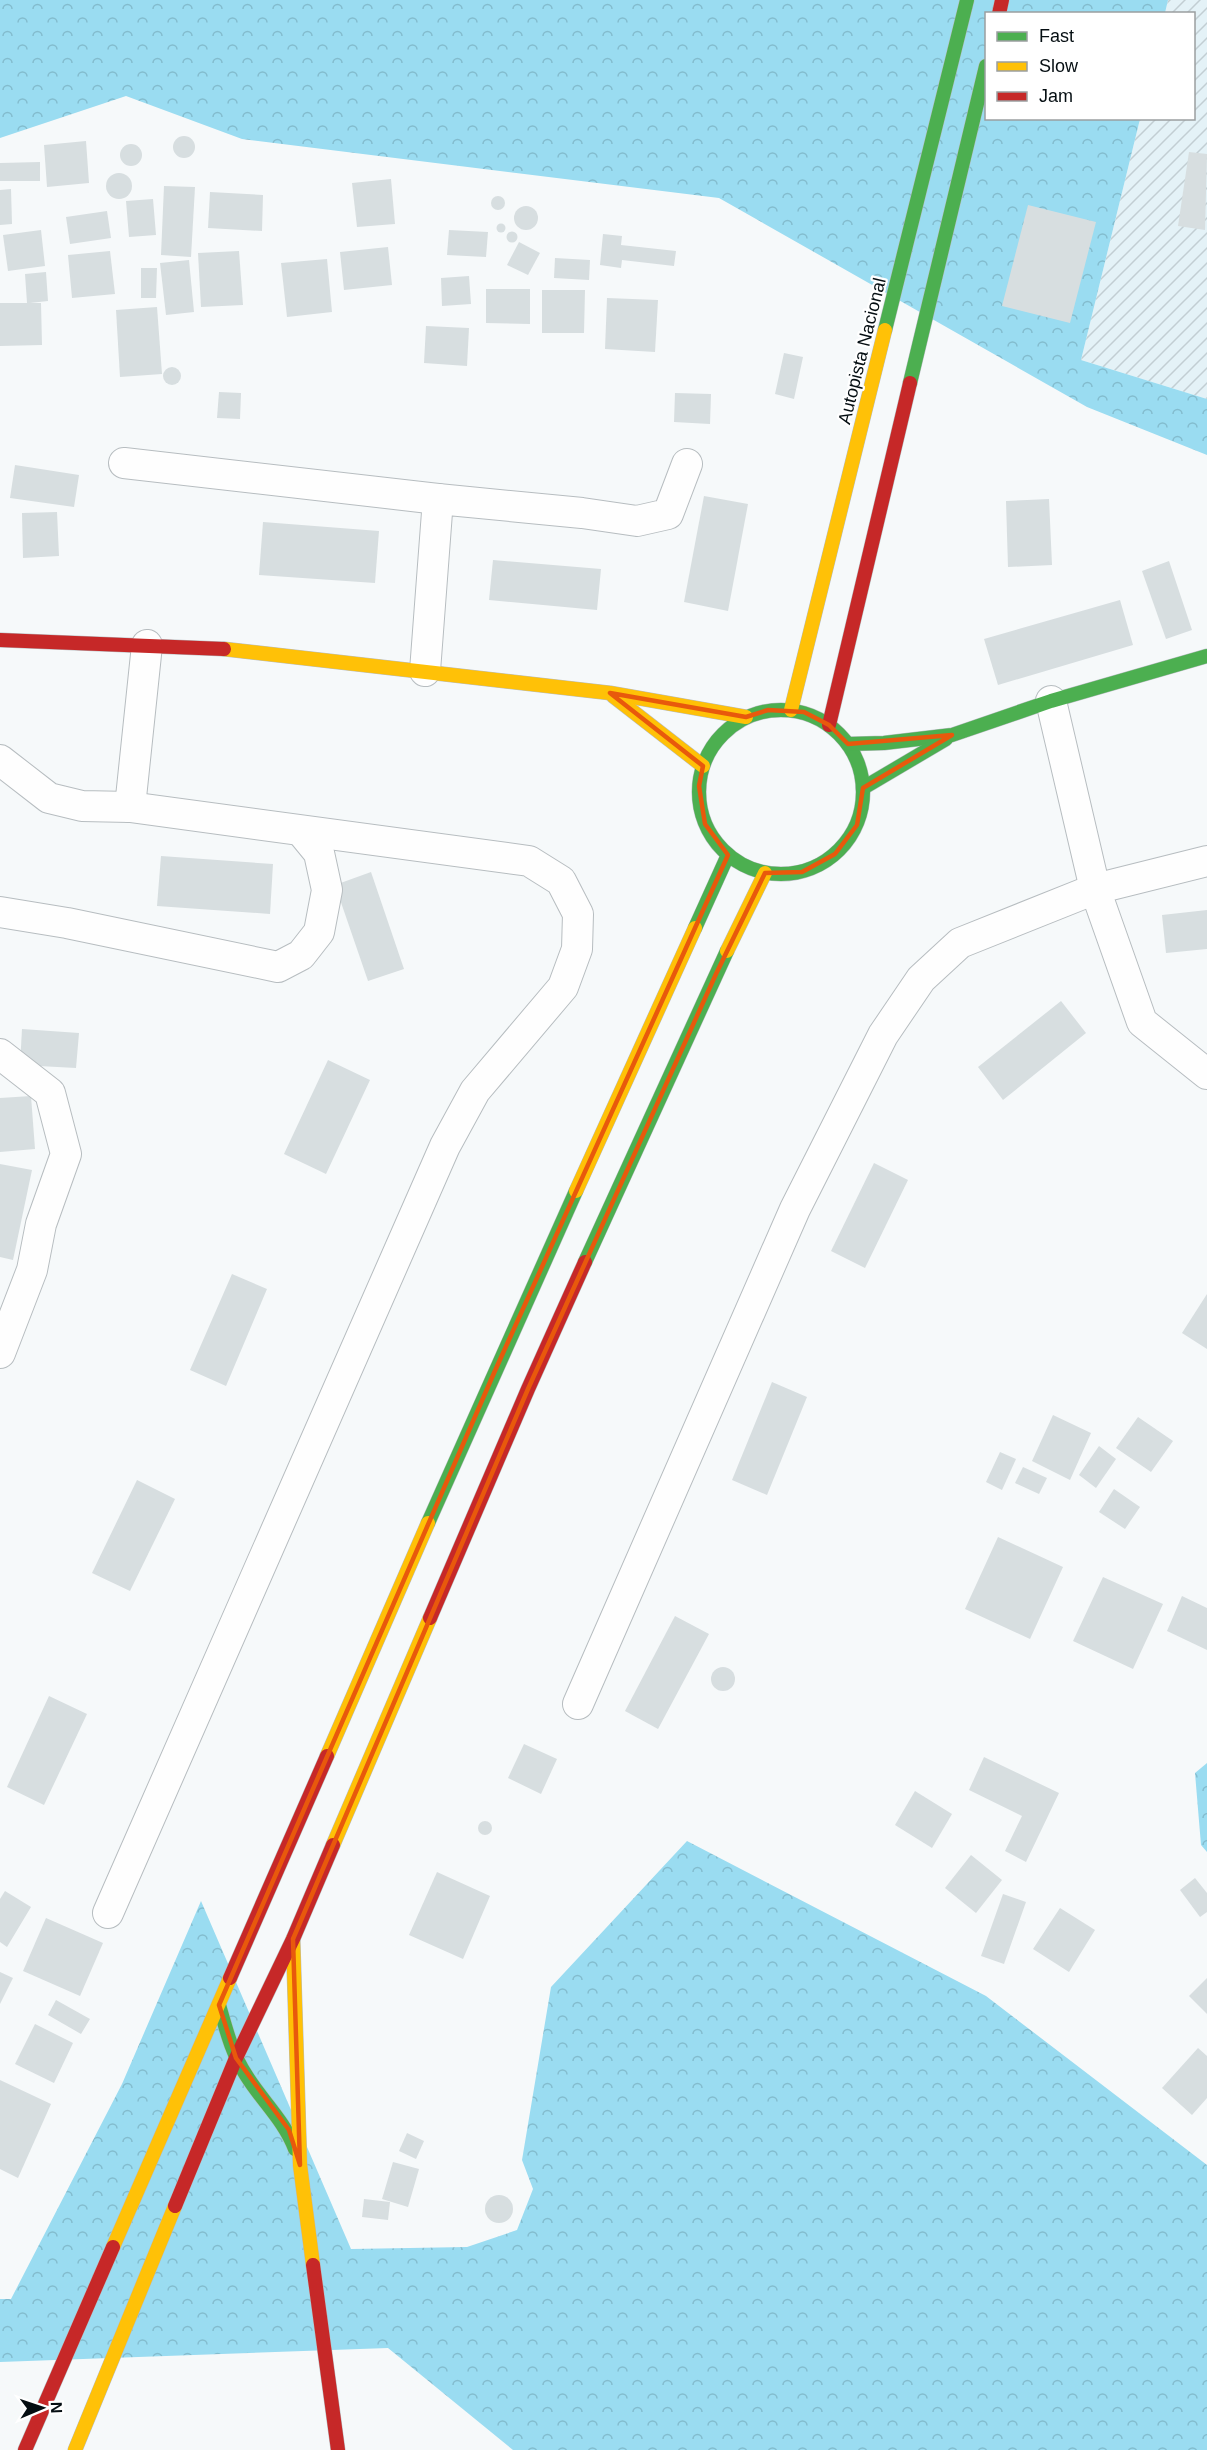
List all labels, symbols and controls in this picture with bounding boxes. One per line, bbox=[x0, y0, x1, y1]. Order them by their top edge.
legend bbox=[985, 12, 1195, 120]
text: Fast bbox=[1039, 26, 1074, 46]
text: Slow bbox=[1039, 56, 1079, 76]
text: Jam bbox=[1039, 86, 1073, 106]
street label: Autopista Nacional bbox=[834, 276, 890, 426]
north arrow bbox=[12, 2378, 72, 2438]
text: N bbox=[48, 2401, 65, 2414]

